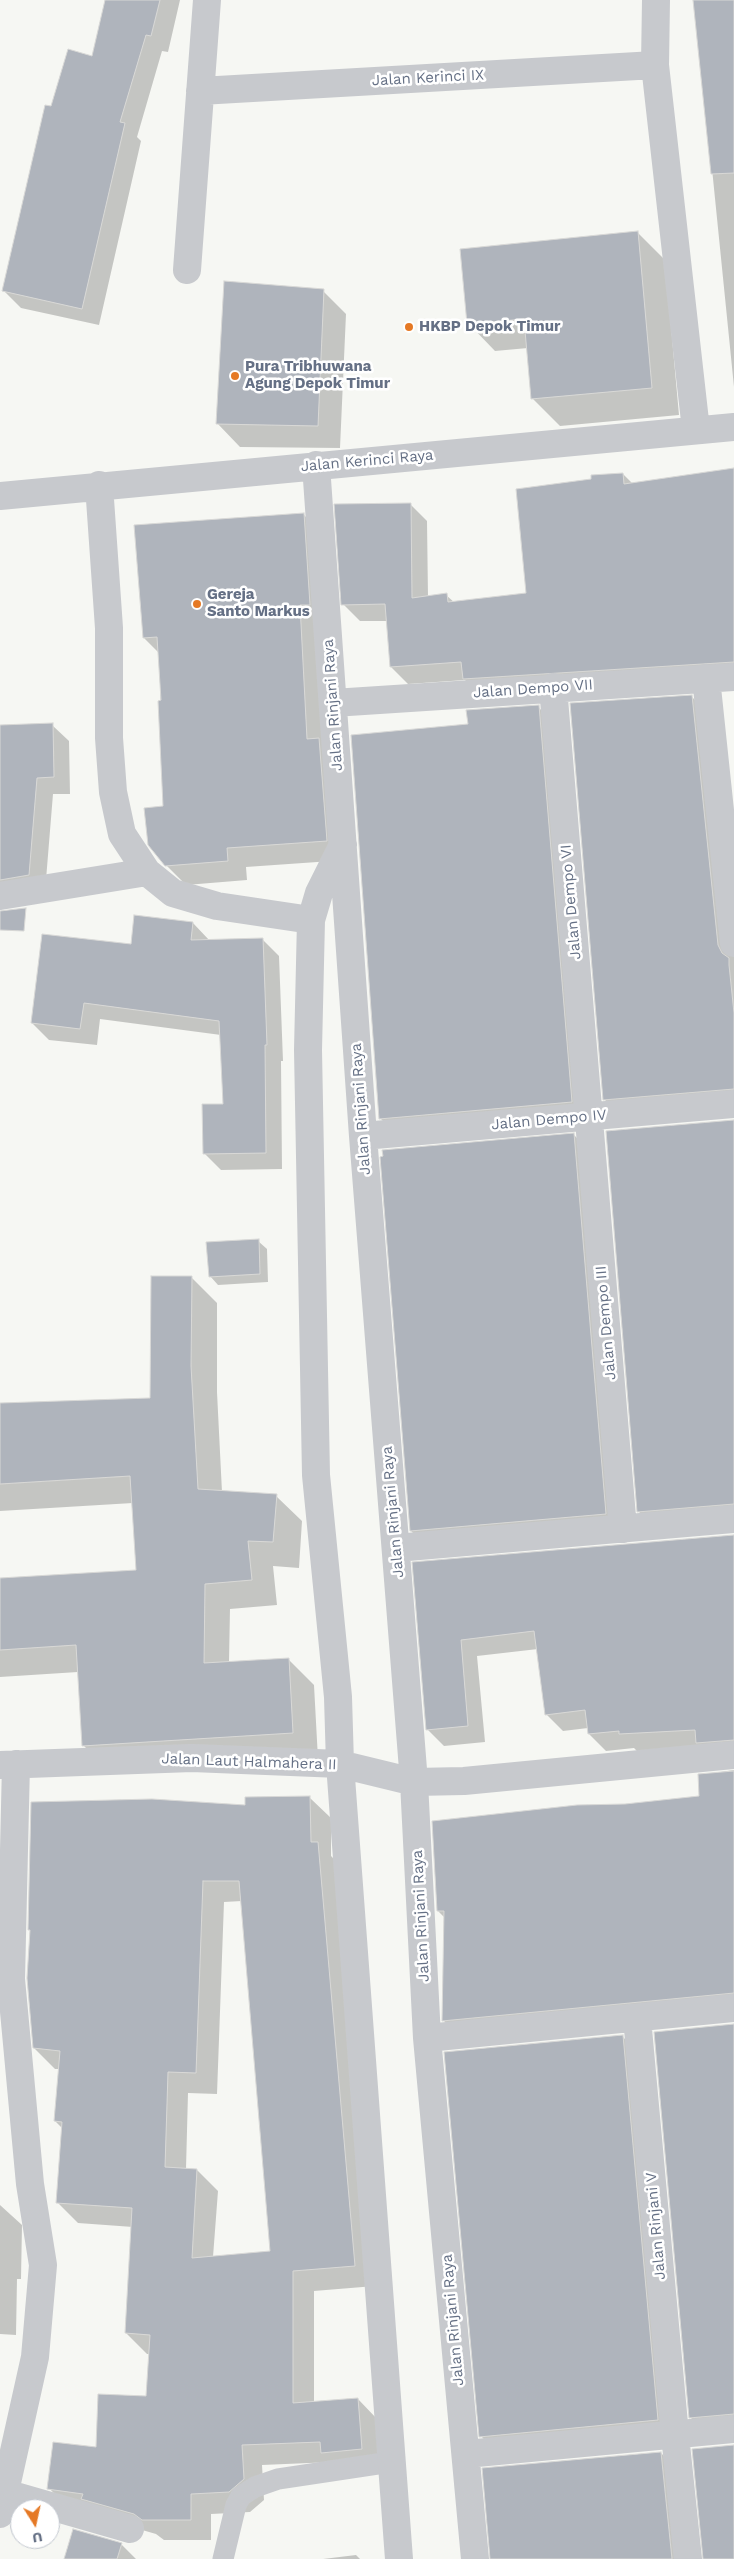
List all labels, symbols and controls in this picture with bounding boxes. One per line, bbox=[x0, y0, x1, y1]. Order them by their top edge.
street label: Jalan Kerinci IX bbox=[371, 66, 485, 90]
place label: HKBP Depok Timur bbox=[419, 318, 560, 336]
marker: HKBP Depok Timur bbox=[403, 321, 415, 333]
place label: Pura Tribhuwana Agung Depok Timur bbox=[245, 358, 390, 393]
marker: Pura Tribhuwana Agung Depok Timur bbox=[229, 370, 241, 382]
street label: Jalan Kerinci Raya bbox=[300, 446, 434, 476]
place label: Gereja Santo Markus bbox=[207, 586, 310, 621]
marker: Gereja Santo Markus bbox=[191, 598, 203, 610]
street label: Jalan Rinjani Raya bbox=[319, 638, 347, 772]
street label: Jalan Dempo VII bbox=[472, 676, 594, 702]
street label: Jalan Dempo VI bbox=[557, 844, 585, 960]
street label: Jalan Rinjani Raya bbox=[347, 1042, 375, 1176]
street label: Jalan Dempo IV bbox=[491, 1106, 607, 1134]
street label: Jalan Dempo III bbox=[592, 1265, 620, 1381]
street label: Jalan Rinjani Raya bbox=[378, 1445, 408, 1579]
street label: Jalan Laut Halmahera II bbox=[161, 1750, 337, 1774]
street label: Jalan Rinjani Raya bbox=[409, 1849, 433, 1983]
street label: Jalan Rinjani V bbox=[642, 2171, 670, 2281]
street label: Jalan Rinjani Raya bbox=[438, 2253, 468, 2387]
north arrow bbox=[10, 2499, 60, 2549]
text: U bbox=[31, 2529, 44, 2547]

